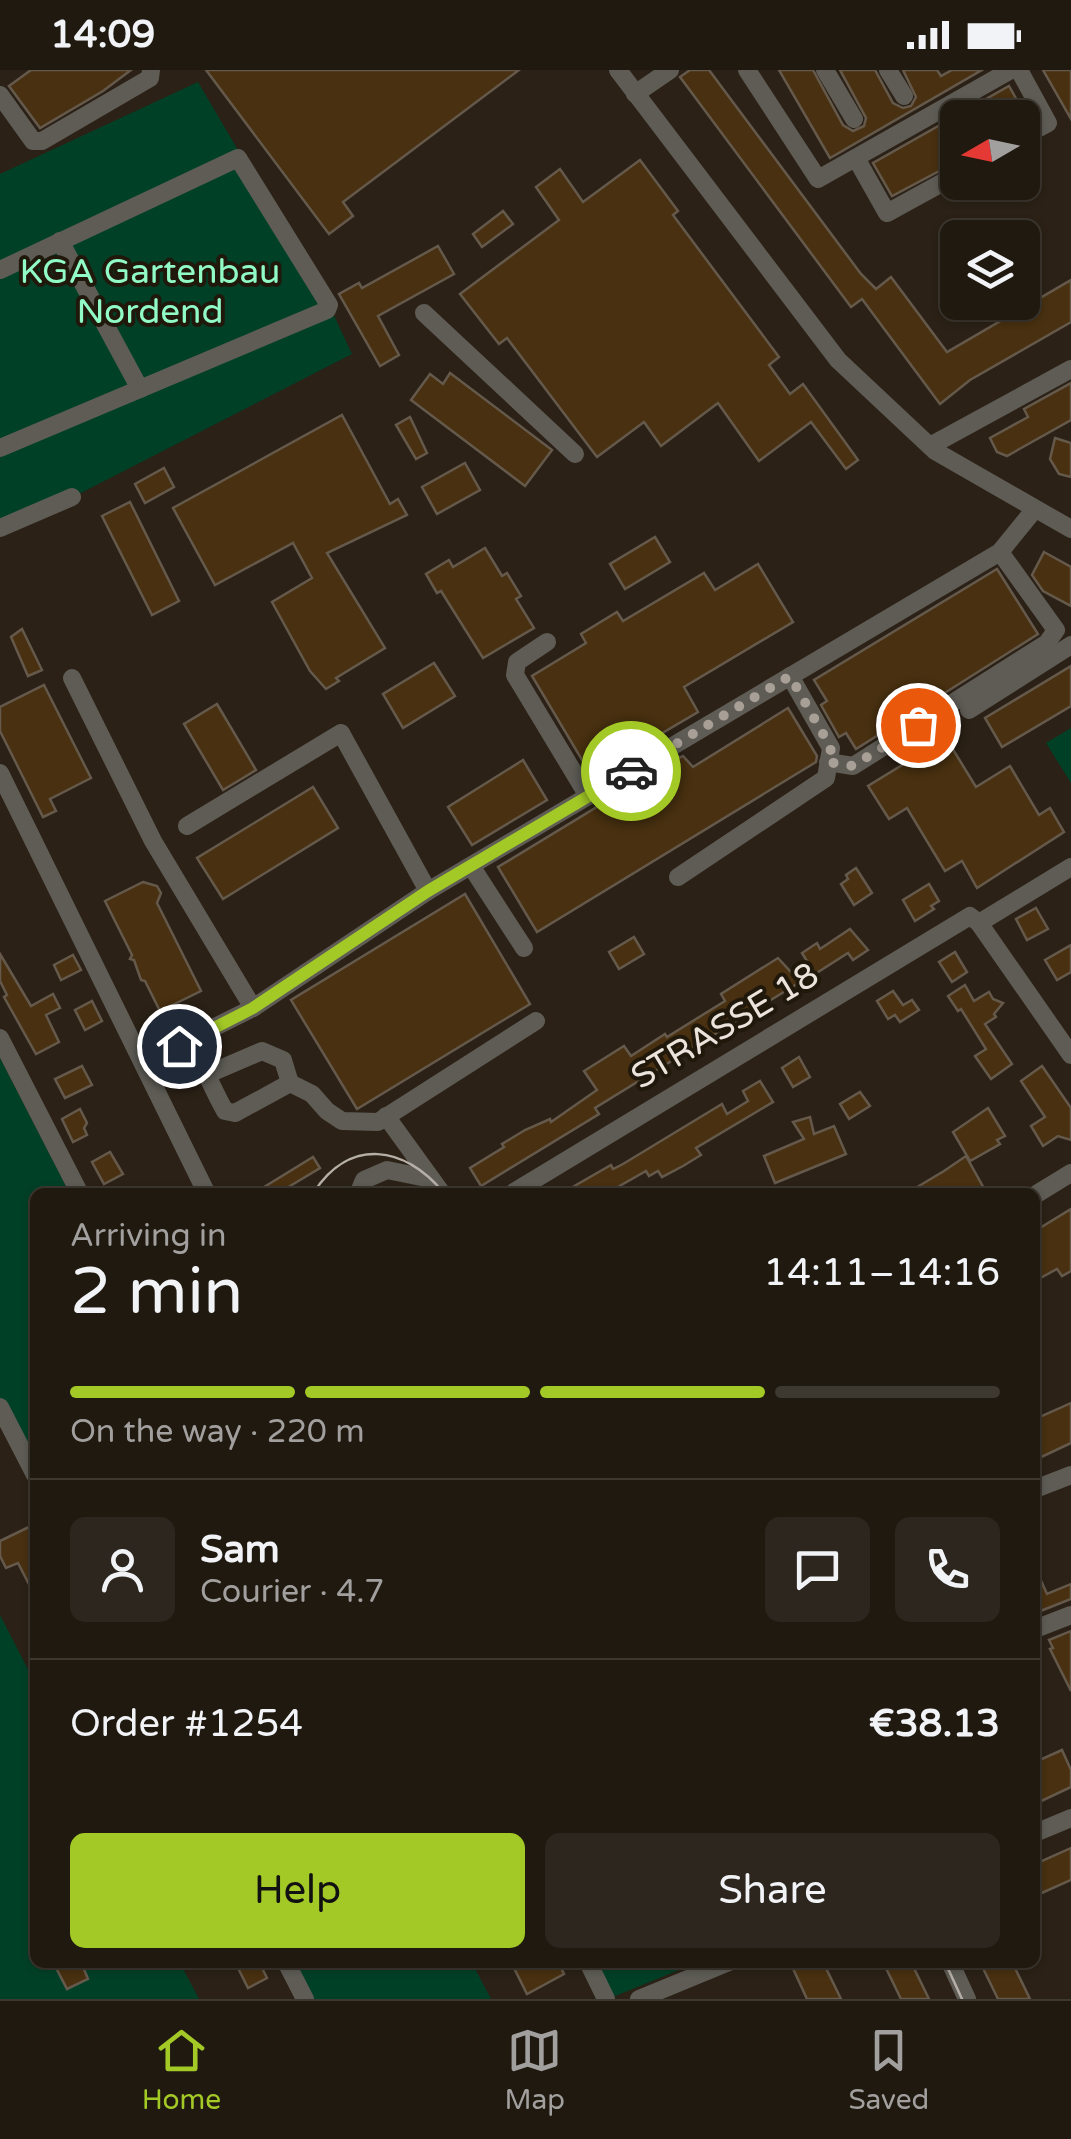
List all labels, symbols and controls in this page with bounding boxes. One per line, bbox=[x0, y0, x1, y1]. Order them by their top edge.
text: 14:09 bbox=[50, 12, 155, 58]
north arrow bbox=[940, 100, 1040, 200]
map controls bbox=[940, 100, 1040, 320]
button: layers bbox=[940, 220, 1040, 320]
park label: KGA Gartenbau Nordend bbox=[20, 251, 280, 333]
pin bbox=[876, 683, 961, 768]
icon: bag bbox=[891, 698, 946, 753]
courier bbox=[581, 721, 681, 821]
icon: car bbox=[604, 744, 659, 799]
street label: STRASSE 18 bbox=[624, 954, 826, 1098]
pin bbox=[137, 1004, 222, 1089]
icon: home bbox=[152, 1019, 207, 1074]
text: Arriving in bbox=[70, 1217, 227, 1255]
text: 14:11–14:16 bbox=[763, 1250, 1000, 1296]
text: 2 min bbox=[70, 1253, 243, 1332]
text: On the way · 220 m bbox=[70, 1413, 365, 1451]
button: person bbox=[70, 1517, 175, 1622]
button: chat bbox=[765, 1517, 870, 1622]
button: phone bbox=[895, 1517, 1000, 1622]
text: Sam bbox=[200, 1527, 280, 1573]
text: Courier · 4.7 bbox=[200, 1573, 384, 1611]
text: Order #1254 bbox=[70, 1701, 303, 1747]
text: €38.13 bbox=[869, 1701, 1000, 1747]
button: Help bbox=[70, 1833, 525, 1948]
button: Share bbox=[545, 1833, 1000, 1948]
tab: Home bbox=[142, 2023, 221, 2117]
tab: Map bbox=[504, 2023, 565, 2117]
tab: Saved bbox=[848, 2023, 929, 2117]

